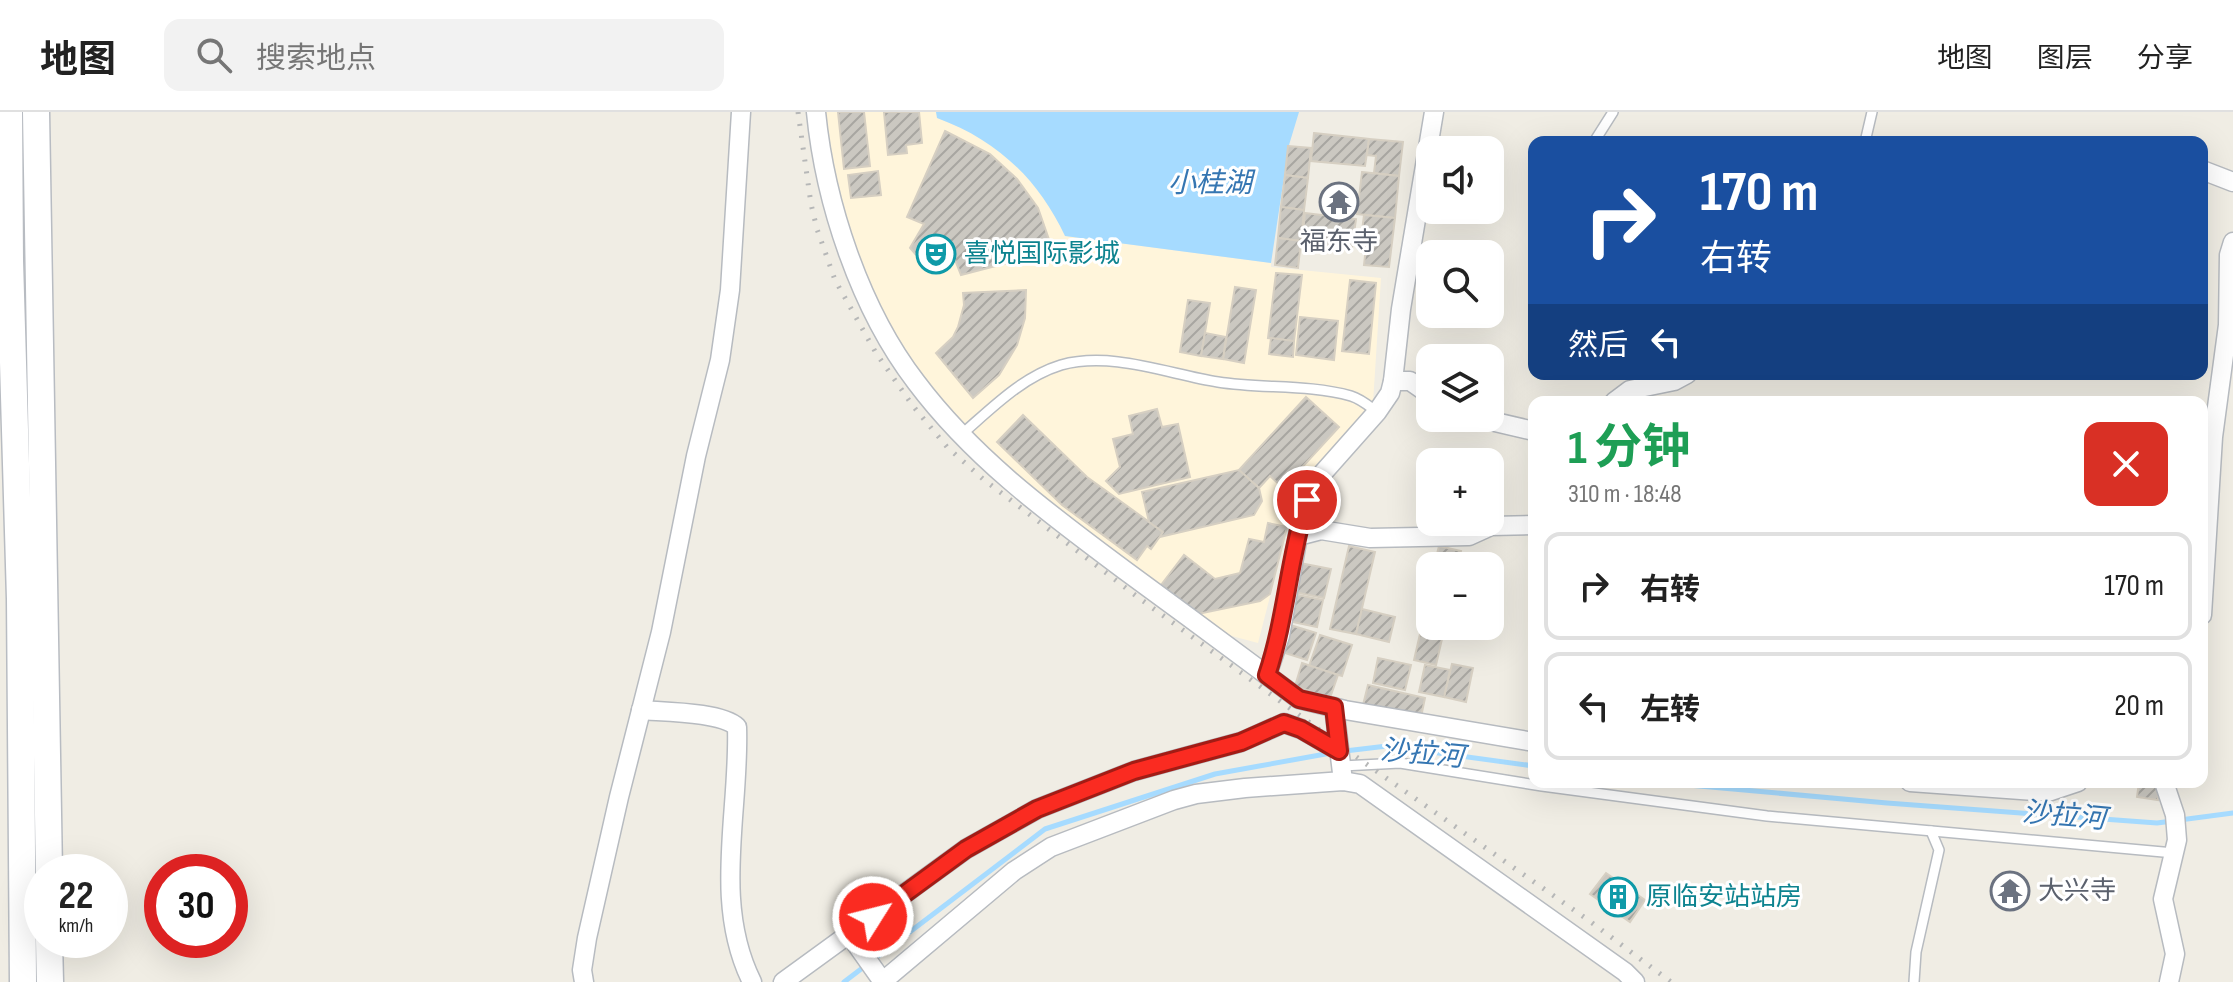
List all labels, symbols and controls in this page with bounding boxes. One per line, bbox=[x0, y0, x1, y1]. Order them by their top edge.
search box bbox=[164, 19, 724, 91]
icon: search bbox=[192, 33, 236, 77]
text: 地图 bbox=[40, 38, 116, 83]
text: 搜索地点 bbox=[256, 41, 376, 77]
text: 地图 bbox=[1937, 42, 1993, 75]
text: 图层 bbox=[2037, 42, 2093, 75]
text: 分享 bbox=[2137, 42, 2193, 75]
map controls bbox=[1416, 136, 1504, 640]
button: sound bbox=[1416, 136, 1504, 224]
text: 170 m bbox=[1700, 160, 1818, 227]
water label: 小桂湖 bbox=[1168, 167, 1256, 200]
icon: right bbox=[1568, 168, 1672, 272]
temple icon: 福东寺 bbox=[1318, 181, 1360, 223]
place label: 福东寺 bbox=[1300, 227, 1378, 258]
theatre icon: 喜悦国际影城 bbox=[915, 233, 957, 275]
text: 右转 bbox=[1700, 238, 1772, 281]
place label: 喜悦国际影城 bbox=[964, 239, 1120, 270]
button: search bbox=[1416, 240, 1504, 328]
icon: left bbox=[1644, 320, 1688, 364]
text: 然后 bbox=[1568, 328, 1628, 364]
button: layers bbox=[1416, 344, 1504, 432]
text: 1 分钟 bbox=[1568, 420, 1690, 477]
button: close bbox=[2084, 422, 2168, 506]
button: + bbox=[1416, 448, 1504, 536]
pin bbox=[1273, 466, 1341, 534]
icon: arrive bbox=[1285, 478, 1329, 522]
text: 310 m · 18:48 bbox=[1568, 479, 1682, 510]
button: − bbox=[1416, 552, 1504, 640]
icon: right bbox=[1572, 564, 1616, 608]
text: 170 m bbox=[2104, 568, 2164, 604]
text: 右转 bbox=[1640, 572, 1700, 608]
icon: left bbox=[1572, 684, 1616, 728]
text: 20 m bbox=[2114, 688, 2164, 724]
text: 左转 bbox=[1640, 692, 1700, 728]
water label: 沙拉河 bbox=[1379, 734, 1470, 775]
water label: 沙拉河 bbox=[2021, 796, 2112, 837]
speed limit sign: 30 bbox=[144, 854, 248, 958]
temple icon: 大兴寺 bbox=[1989, 870, 2031, 912]
text: 22 bbox=[58, 872, 94, 920]
position arrow bbox=[831, 875, 915, 959]
building icon: 原临安站站房 bbox=[1597, 876, 1639, 918]
place label: 大兴寺 bbox=[2038, 876, 2116, 907]
place label: 原临安站站房 bbox=[1646, 882, 1802, 913]
text: km/h bbox=[59, 914, 93, 938]

